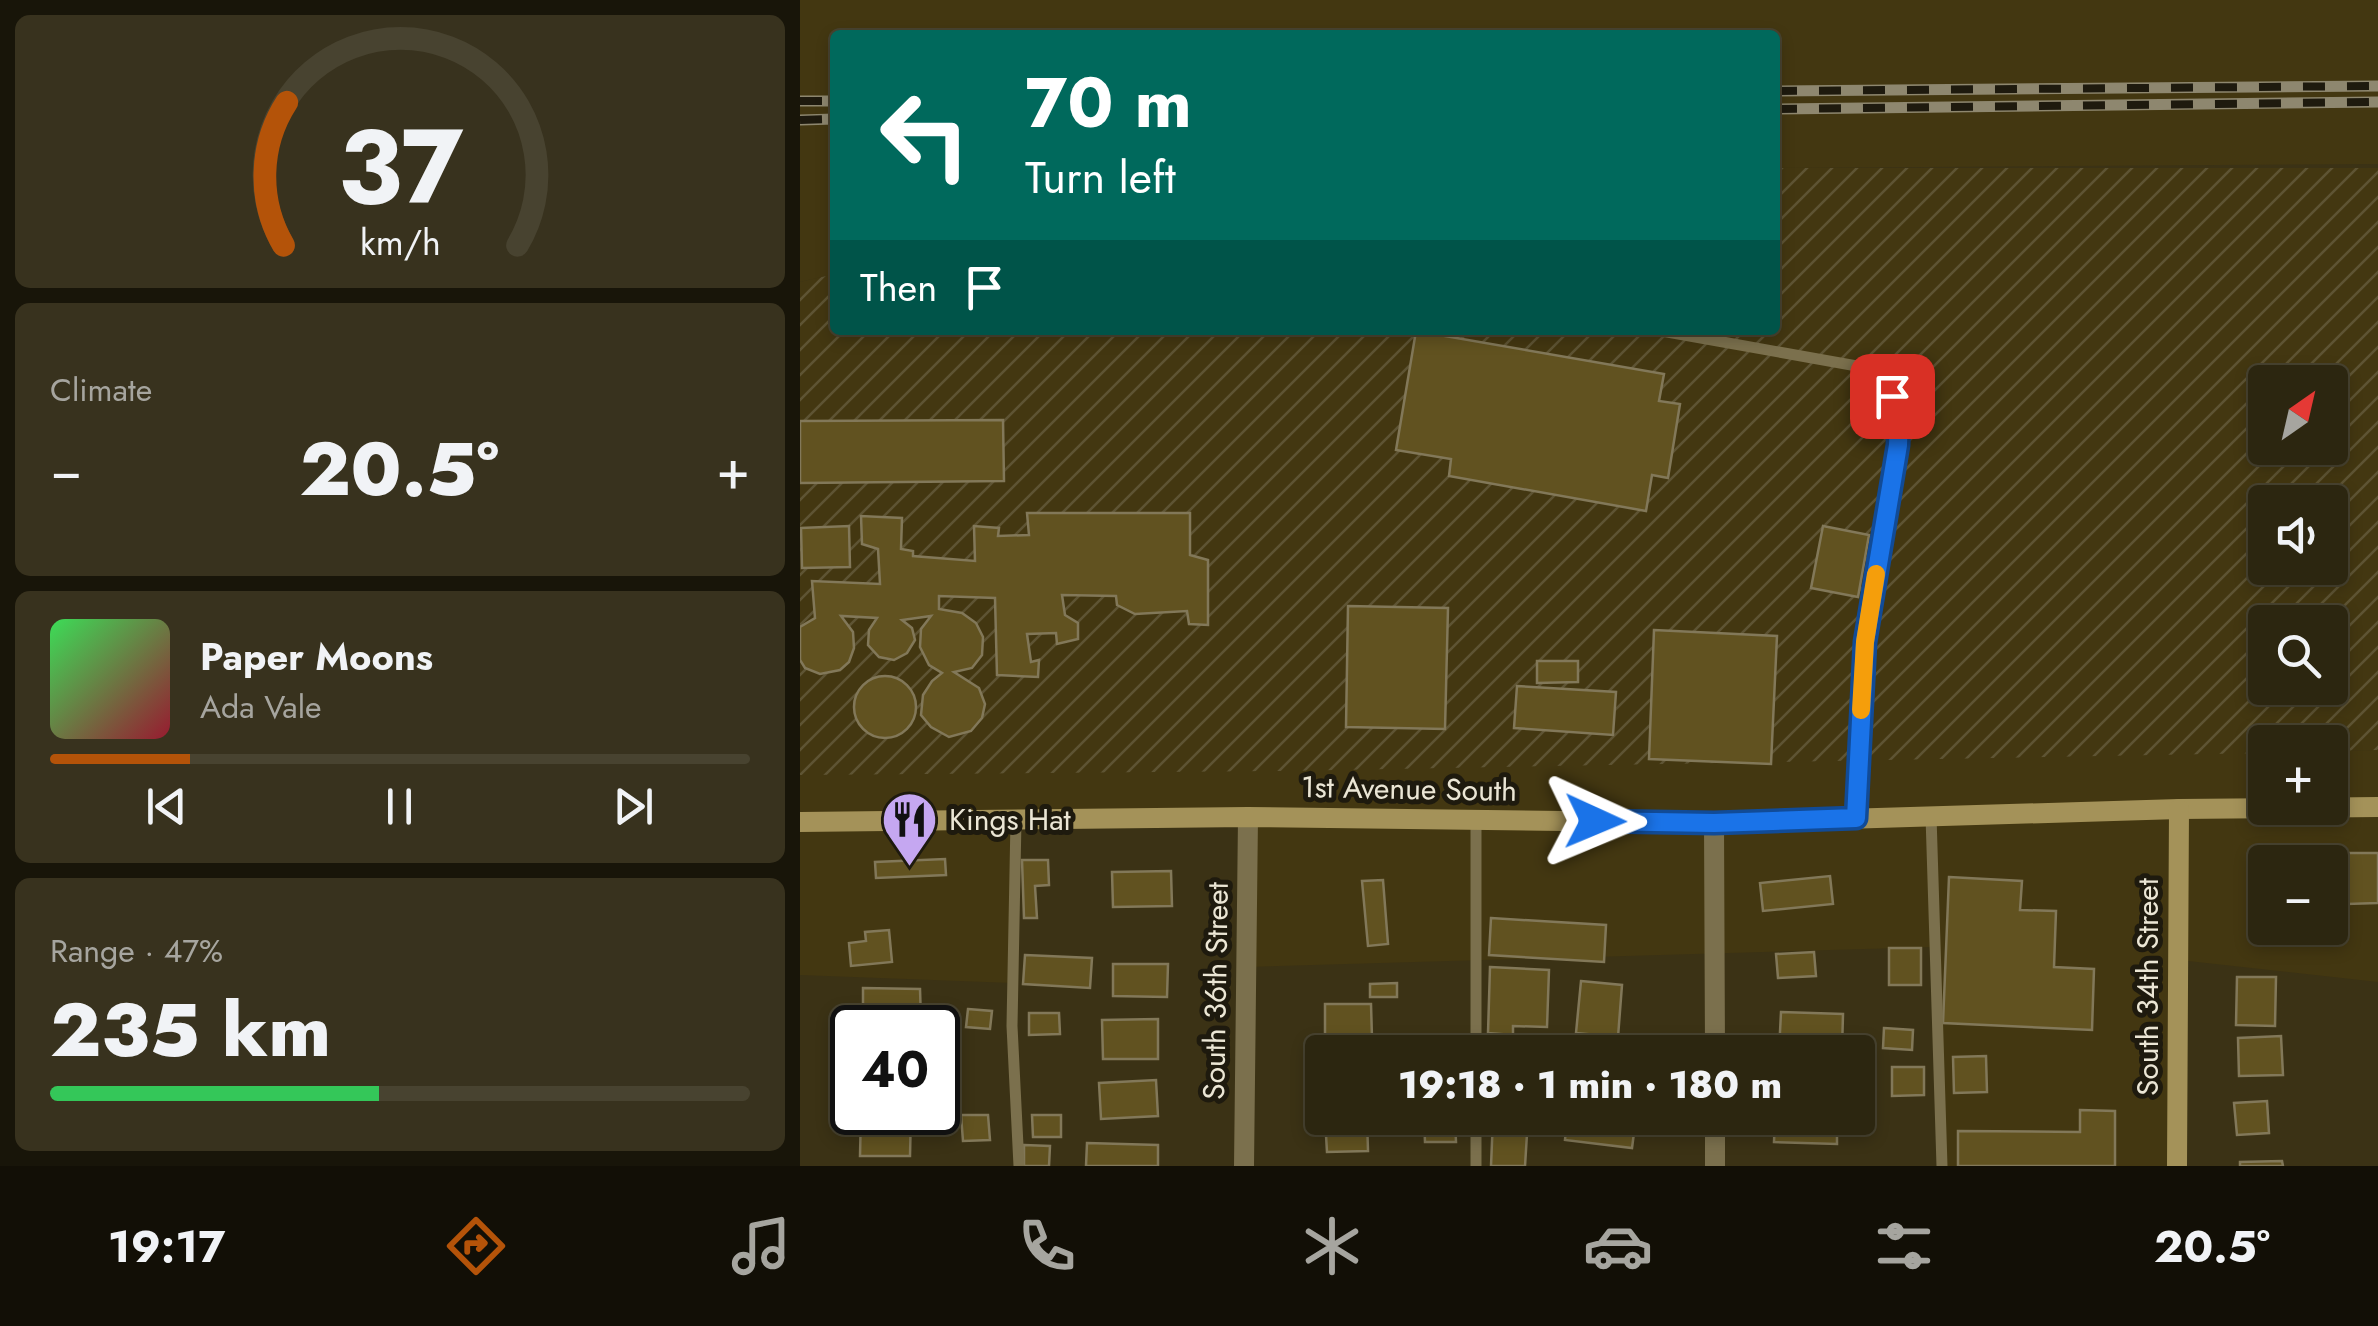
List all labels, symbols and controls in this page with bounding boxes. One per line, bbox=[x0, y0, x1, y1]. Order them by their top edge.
text: 70 m bbox=[1025, 52, 1192, 153]
icon: left bbox=[860, 70, 990, 200]
text: 37 bbox=[337, 92, 463, 242]
text: Turn left bbox=[1025, 145, 1176, 210]
text: km/h bbox=[360, 217, 440, 268]
text: Then bbox=[860, 260, 937, 315]
icon: arrive bbox=[957, 260, 1012, 315]
pin bbox=[1850, 354, 1935, 439]
north arrow bbox=[2248, 365, 2348, 465]
map controls bbox=[2248, 365, 2348, 945]
text: Climate bbox=[50, 367, 152, 413]
icon: arrive bbox=[1865, 369, 1920, 424]
text: 20.5° bbox=[299, 415, 499, 523]
text: − bbox=[50, 430, 82, 510]
text: + bbox=[716, 430, 750, 510]
button: sound bbox=[2248, 485, 2348, 585]
button: search bbox=[2248, 605, 2348, 705]
text: Paper Moons bbox=[200, 629, 433, 684]
text: Ada Vale bbox=[200, 684, 322, 730]
button: + bbox=[2248, 725, 2348, 825]
street label: 1st Avenue South bbox=[1301, 765, 1517, 812]
position arrow bbox=[1543, 769, 1647, 873]
icon: previous bbox=[139, 779, 194, 834]
icon: pause bbox=[372, 779, 427, 834]
icon: next bbox=[606, 779, 661, 834]
restaurant icon: Kings Hat bbox=[880, 790, 940, 869]
place label: Kings Hat bbox=[949, 798, 1072, 841]
button: − bbox=[2248, 845, 2348, 945]
street label: South 34th Street bbox=[2126, 877, 2169, 1096]
street label: South 36th Street bbox=[1192, 881, 1239, 1100]
text: Range · 47% bbox=[50, 928, 223, 974]
text: 235 km bbox=[50, 976, 331, 1084]
speed limit sign: 40 bbox=[830, 1005, 960, 1135]
text: 19:18 · 1 min · 180 m bbox=[1398, 1057, 1782, 1112]
icon: directions bbox=[441, 1211, 511, 1281]
icon: music bbox=[726, 1211, 796, 1281]
icon: phone bbox=[1012, 1211, 1082, 1281]
icon: climate bbox=[1297, 1211, 1367, 1281]
icon: car bbox=[1583, 1211, 1653, 1281]
icon: filters bbox=[1869, 1211, 1939, 1281]
text: 19:17 bbox=[108, 1214, 225, 1279]
text: 20.5° bbox=[2154, 1214, 2270, 1279]

